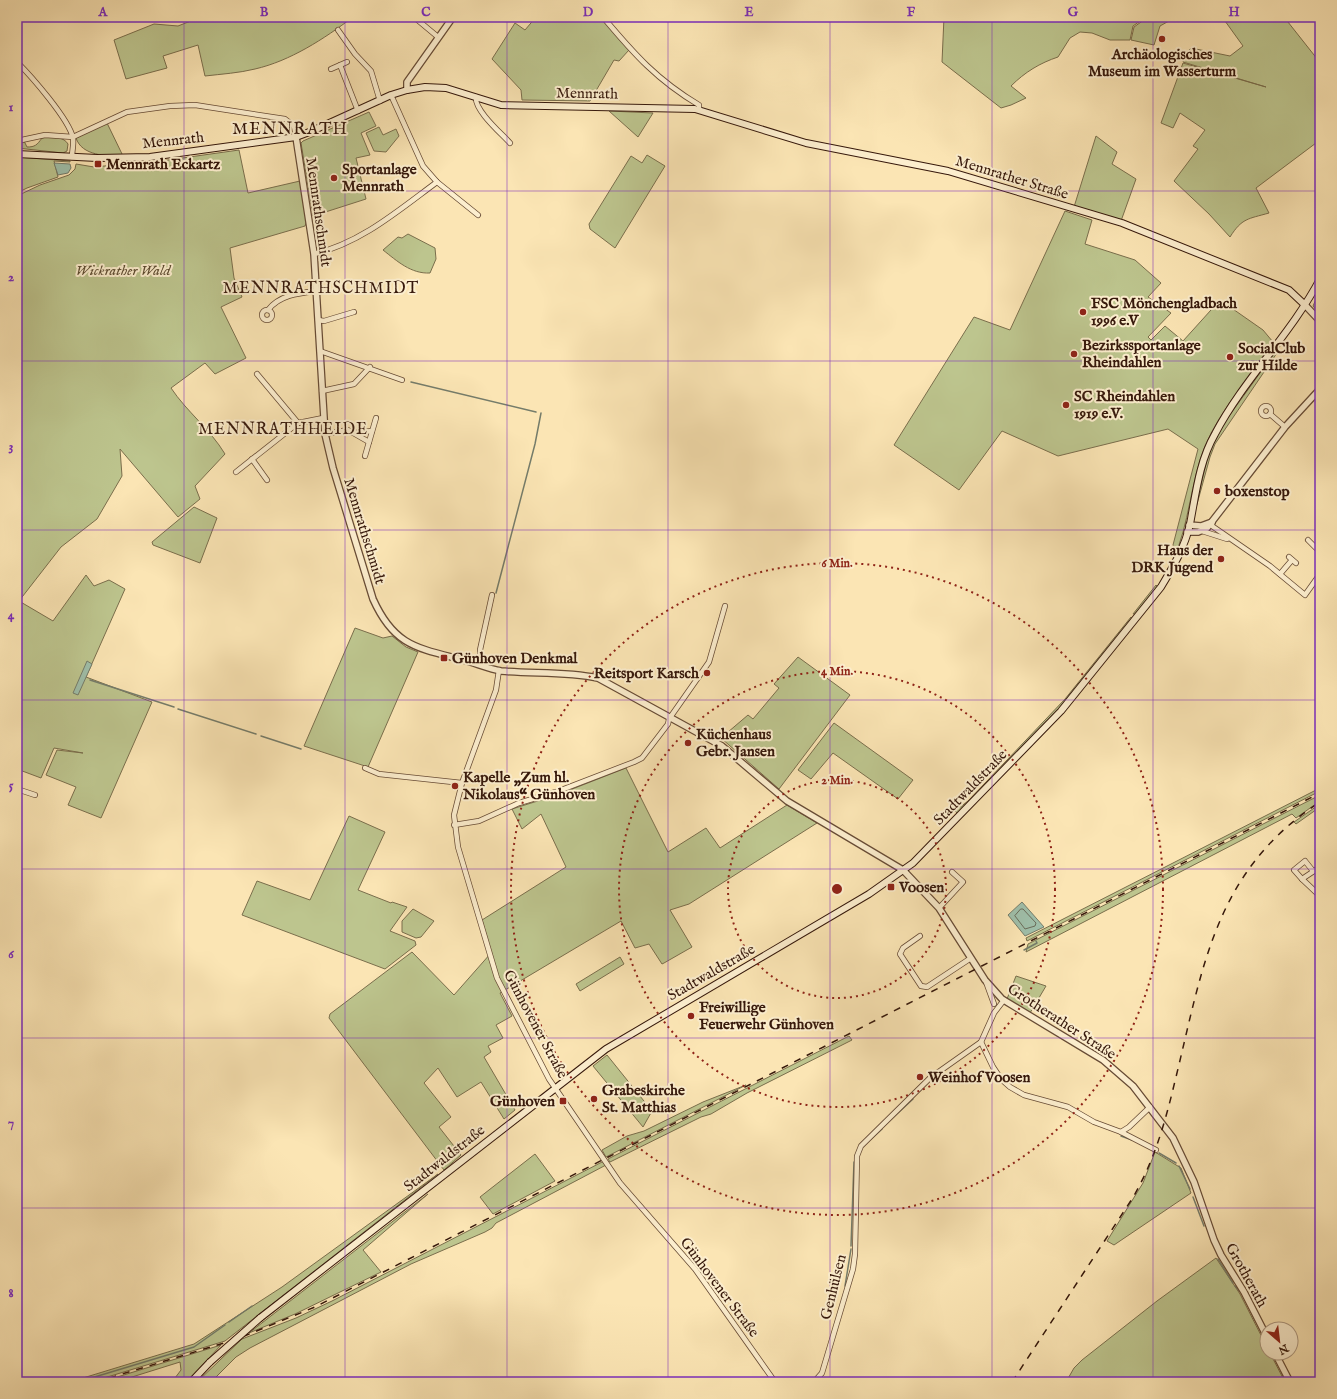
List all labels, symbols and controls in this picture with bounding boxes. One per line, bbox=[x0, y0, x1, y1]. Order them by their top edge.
text: A bbox=[98, 4, 109, 21]
text: B bbox=[260, 4, 269, 21]
text: C bbox=[421, 4, 431, 21]
text: D bbox=[583, 4, 594, 21]
text: E bbox=[744, 4, 754, 21]
text: F bbox=[907, 4, 916, 21]
text: G bbox=[1068, 4, 1079, 21]
text: H bbox=[1228, 4, 1240, 21]
marker: Archäologisches Museum im Wasserturm bbox=[1157, 34, 1167, 44]
place label: Archäologisches Museum im Wasserturm bbox=[1088, 45, 1237, 81]
street label: Mennrath bbox=[556, 83, 618, 104]
text: 1 bbox=[9, 99, 14, 116]
district label: MENNRATH bbox=[232, 119, 348, 140]
street label: Mennrath bbox=[141, 128, 205, 153]
street label: Mennrather Straße bbox=[953, 151, 1071, 204]
place label: Mennrath Eckartz bbox=[106, 155, 220, 174]
street label: Mennrathschmidt bbox=[301, 156, 336, 268]
marker: Mennrath Eckartz bbox=[93, 159, 103, 169]
place label: Sportanlage Mennrath bbox=[342, 160, 417, 196]
marker: Sportanlage Mennrath bbox=[329, 173, 339, 183]
park label: Wickrather Wald bbox=[75, 261, 171, 280]
text: 2 bbox=[8, 269, 14, 286]
district label: MENNRATHSCHMIDT bbox=[223, 279, 419, 299]
place label: FSC Mönchengladbach 1996 e.V bbox=[1091, 294, 1238, 330]
marker: FSC Mönchengladbach 1996 e.V bbox=[1078, 307, 1088, 317]
place label: Bezirkssportanlage Rheindahlen bbox=[1082, 336, 1201, 372]
place label: SocialClub zur Hilde bbox=[1238, 339, 1305, 375]
marker: Bezirkssportanlage Rheindahlen bbox=[1069, 349, 1079, 359]
marker: SocialClub zur Hilde bbox=[1225, 352, 1235, 362]
place label: SC Rheindahlen 1919 e.V. bbox=[1074, 387, 1175, 423]
marker: SC Rheindahlen 1919 e.V. bbox=[1061, 400, 1071, 410]
district label: MENNRATHHEIDE bbox=[198, 420, 368, 440]
text: 3 bbox=[9, 438, 14, 455]
street label: Mennrathschmidt bbox=[339, 476, 390, 587]
place label: boxenstop bbox=[1224, 482, 1290, 501]
marker: boxenstop bbox=[1212, 486, 1222, 496]
place label: Haus der DRK Jugend bbox=[1131, 541, 1214, 577]
marker: Haus der DRK Jugend bbox=[1216, 554, 1226, 564]
text: 6 Min. bbox=[821, 556, 853, 571]
text: 4 bbox=[8, 607, 15, 624]
place label: Günhoven Denkmal bbox=[452, 649, 578, 668]
marker: Günhoven Denkmal bbox=[439, 653, 449, 663]
place label: Reitsport Karsch bbox=[594, 664, 700, 683]
text: 4 Min. bbox=[821, 664, 853, 679]
marker: Reitsport Karsch bbox=[702, 668, 712, 678]
place label: Küchenhaus Gebr. Jansen bbox=[696, 725, 775, 761]
marker: Küchenhaus Gebr. Jansen bbox=[683, 738, 693, 748]
street label: Stadtwaldstraße bbox=[930, 745, 1011, 829]
place label: Kapelle „Zum hl. Nikolaus“ Günhoven bbox=[462, 768, 595, 804]
text: 2 Min. bbox=[821, 773, 853, 788]
text: 5 bbox=[9, 777, 14, 794]
marker: Kapelle „Zum hl. Nikolaus“ Günhoven bbox=[450, 781, 460, 791]
place label: Voosen bbox=[898, 878, 944, 897]
centre of rings bbox=[830, 882, 844, 896]
marker: Voosen bbox=[886, 882, 896, 892]
street label: Stadtwaldstraße bbox=[664, 940, 758, 1005]
text: 6 bbox=[8, 946, 14, 963]
street label: Günhovener Straße bbox=[499, 967, 572, 1082]
street label: Grotherather Straße bbox=[1004, 979, 1120, 1064]
place label: Freiwillige Feuerwehr Günhoven bbox=[699, 998, 834, 1034]
marker: Freiwillige Feuerwehr Günhoven bbox=[686, 1011, 696, 1021]
place label: Weinhof Voosen bbox=[927, 1068, 1030, 1087]
marker: Weinhof Voosen bbox=[915, 1072, 925, 1082]
place label: Grabeskirche St. Matthias bbox=[602, 1081, 685, 1117]
place label: Günhoven bbox=[490, 1092, 555, 1111]
marker: Grabeskirche St. Matthias bbox=[589, 1094, 599, 1104]
marker: Günhoven bbox=[558, 1096, 568, 1106]
text: 7 bbox=[8, 1115, 14, 1132]
street label: Stadtwaldstraße bbox=[400, 1121, 489, 1196]
street label: Günhovener Straße bbox=[676, 1234, 763, 1341]
street label: Grotherath bbox=[1221, 1240, 1272, 1311]
street label: Genhülsen bbox=[816, 1252, 851, 1322]
text: 8 bbox=[8, 1285, 14, 1302]
north arrow bbox=[1259, 1321, 1299, 1361]
text: N bbox=[1275, 1340, 1292, 1358]

